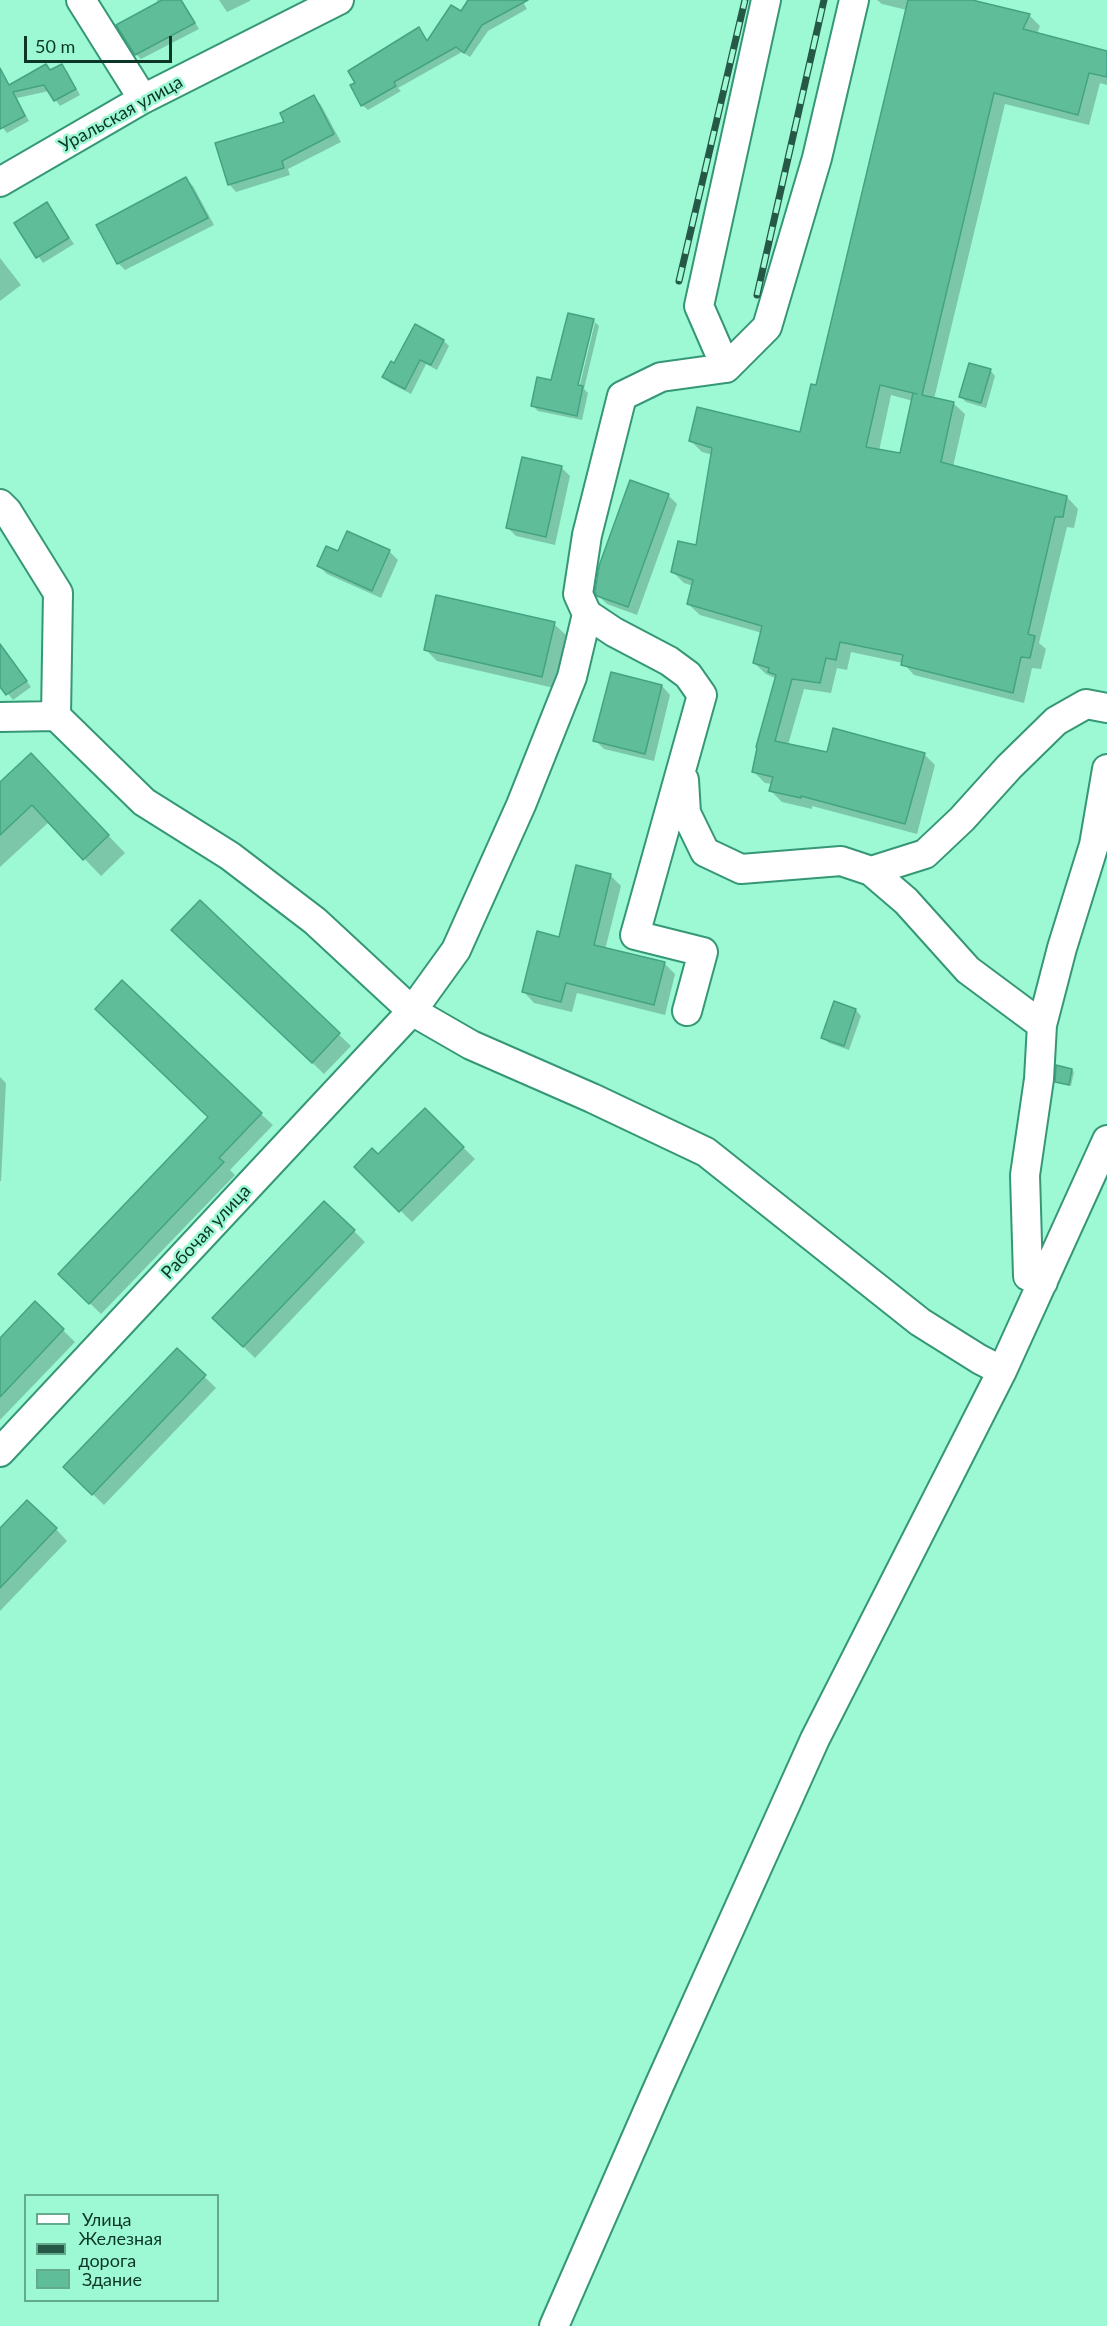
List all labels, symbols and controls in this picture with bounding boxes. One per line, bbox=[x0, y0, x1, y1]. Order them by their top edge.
scale bar bbox=[27, 24, 176, 62]
text: 50 m bbox=[35, 35, 75, 57]
street label: Уральская улица bbox=[56, 71, 186, 157]
street label: Рабочая улица bbox=[157, 1180, 255, 1284]
legend bbox=[24, 2194, 219, 2302]
text: Улица bbox=[82, 2208, 132, 2230]
text: Железная дорога bbox=[78, 2227, 162, 2271]
text: Здание bbox=[82, 2268, 142, 2290]

